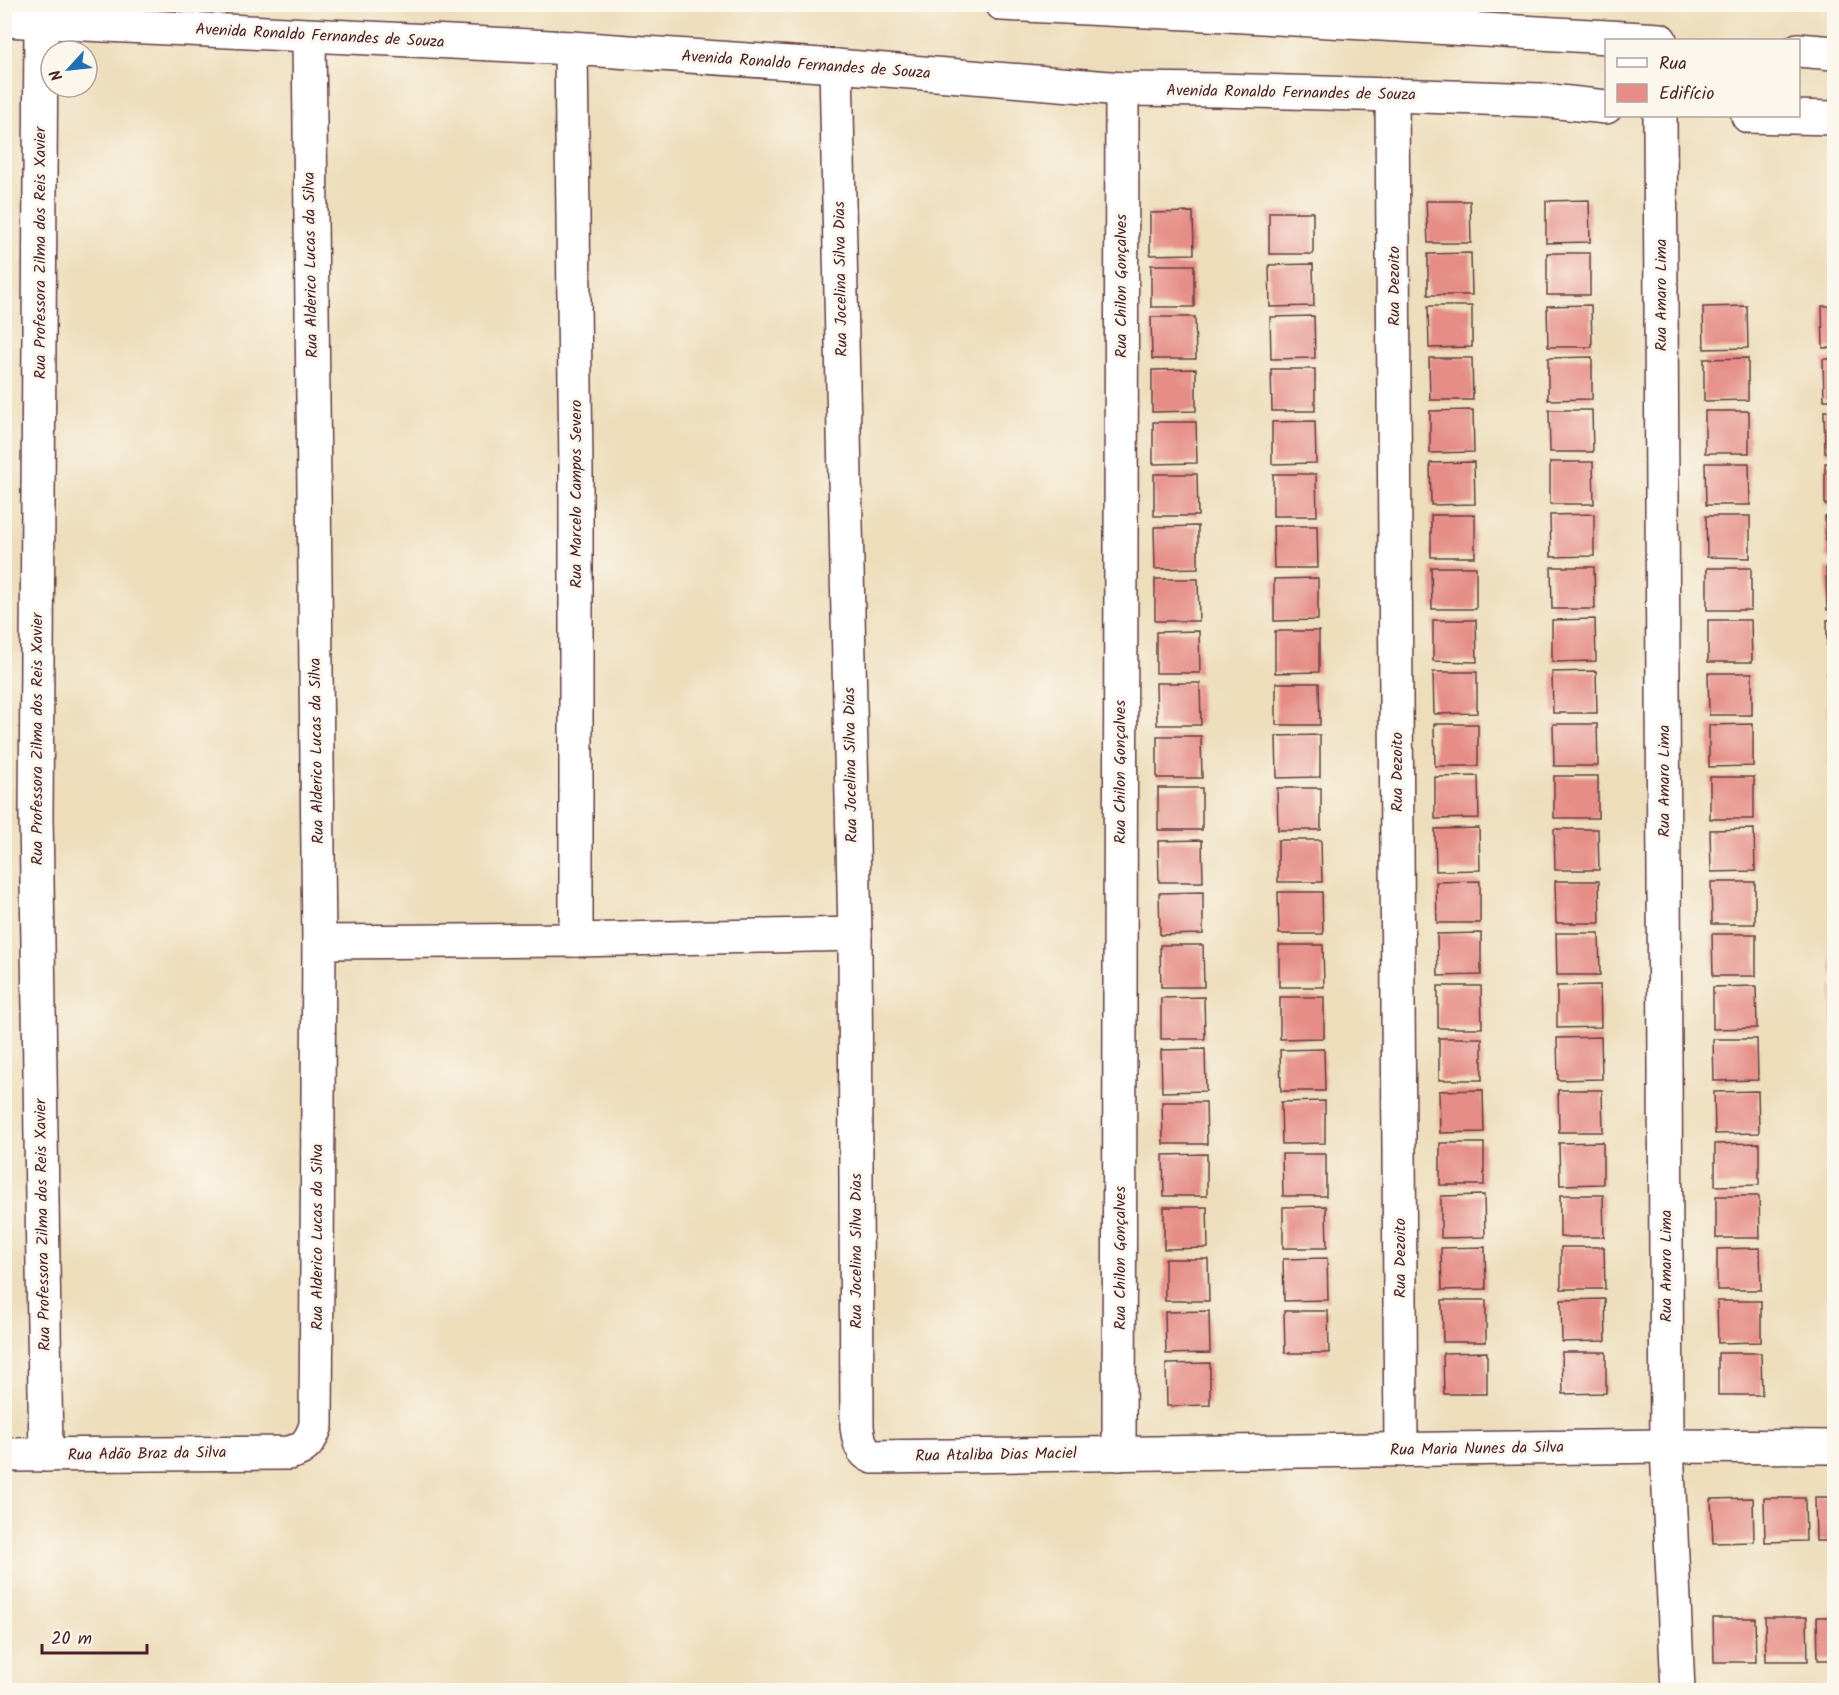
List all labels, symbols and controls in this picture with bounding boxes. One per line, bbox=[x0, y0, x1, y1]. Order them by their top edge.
street label: Avenida Ronaldo Fernandes de Souza bbox=[195, 17, 445, 55]
north arrow bbox=[39, 39, 99, 99]
legend bbox=[1605, 39, 1800, 117]
street label: Avenida Ronaldo Fernandes de Souza bbox=[681, 44, 931, 86]
text: Rua bbox=[1659, 50, 1687, 79]
text: N bbox=[44, 65, 70, 85]
street label: Avenida Ronaldo Fernandes de Souza bbox=[1166, 78, 1416, 108]
text: Edifício bbox=[1659, 80, 1714, 109]
street label: Rua Professora Zilma dos Reis Xavier bbox=[28, 125, 53, 379]
street label: Rua Alderico Lucas da Silva bbox=[297, 172, 325, 358]
street label: Rua Jocelina Silva Dias bbox=[827, 201, 855, 357]
street label: Rua Chilon Gonçalves bbox=[1109, 214, 1134, 358]
street label: Rua Amaro Lima bbox=[1649, 239, 1674, 351]
street label: Rua Dezoito bbox=[1382, 246, 1407, 326]
street label: Rua Marcelo Campos Severo bbox=[564, 400, 589, 588]
street label: Rua Professora Zilma dos Reis Xavier bbox=[25, 611, 50, 865]
street label: Rua Alderico Lucas da Silva bbox=[303, 658, 331, 844]
street label: Rua Jocelina Silva Dias bbox=[837, 687, 865, 843]
street label: Rua Chilon Gonçalves bbox=[1108, 700, 1133, 844]
street label: Rua Amaro Lima bbox=[1652, 725, 1677, 837]
street label: Rua Dezoito bbox=[1385, 732, 1410, 812]
street label: Rua Professora Zilma dos Reis Xavier bbox=[28, 1097, 58, 1351]
street label: Rua Alderico Lucas da Silva bbox=[305, 1144, 330, 1330]
street label: Rua Jocelina Silva Dias bbox=[844, 1173, 869, 1329]
street label: Rua Chilon Gonçalves bbox=[1108, 1186, 1133, 1330]
street label: Rua Amaro Lima bbox=[1654, 1210, 1679, 1322]
street label: Rua Dezoito bbox=[1388, 1218, 1413, 1298]
street label: Rua Maria Nunes da Silva bbox=[1390, 1435, 1564, 1463]
street label: Rua Adão Braz da Silva bbox=[67, 1440, 227, 1468]
street label: Rua Ataliba Dias Maciel bbox=[915, 1441, 1077, 1469]
scale bar bbox=[42, 1617, 147, 1655]
text: 20 m bbox=[51, 1625, 92, 1654]

